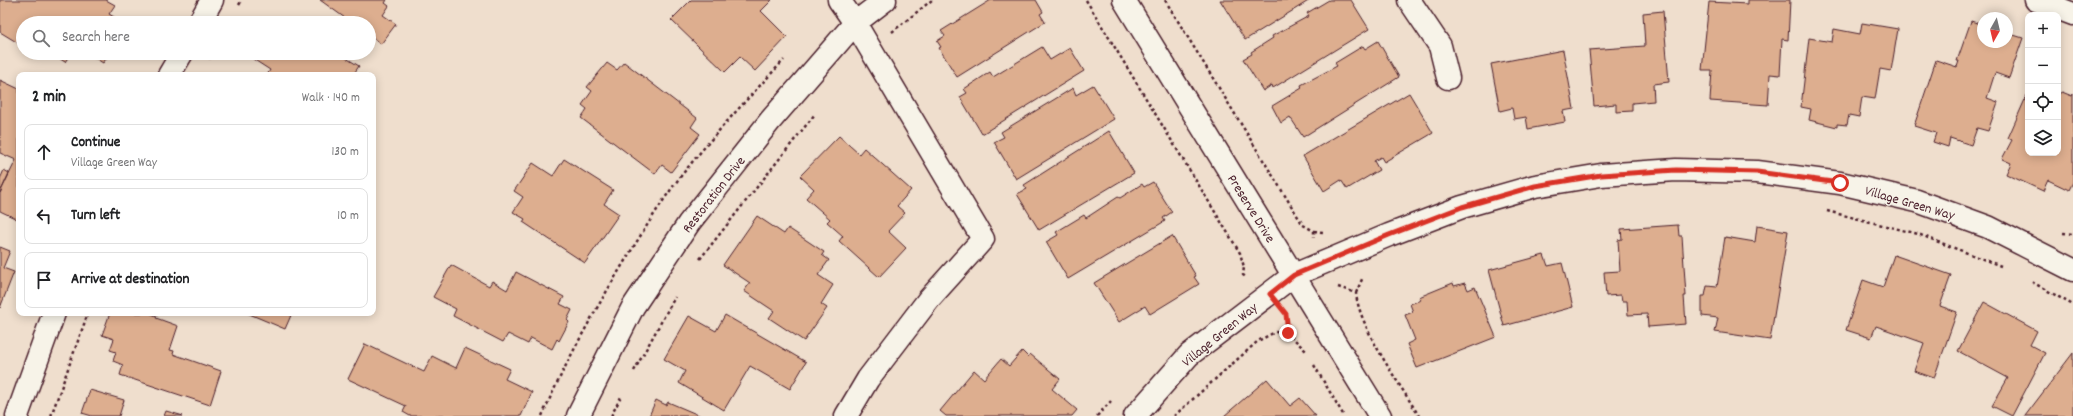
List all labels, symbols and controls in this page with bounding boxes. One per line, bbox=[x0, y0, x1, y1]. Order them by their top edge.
north arrow bbox=[1977, 12, 2013, 48]
map controls bbox=[2025, 12, 2061, 156]
button: + bbox=[2025, 12, 2061, 48]
search box bbox=[16, 16, 376, 60]
icon: search bbox=[30, 27, 52, 49]
text: Search here bbox=[62, 27, 130, 49]
button: − bbox=[2025, 48, 2061, 84]
button: locate bbox=[2025, 84, 2061, 120]
text: 2 min bbox=[32, 86, 66, 110]
text: Walk · 140 m bbox=[302, 89, 360, 108]
button: layers bbox=[2025, 120, 2061, 156]
text: Continue bbox=[71, 132, 120, 154]
icon: ahead bbox=[33, 141, 55, 163]
text: 130 m bbox=[331, 143, 359, 162]
street label: Restoration Drive bbox=[678, 153, 751, 238]
text: Village Green Way bbox=[71, 154, 157, 173]
street label: Preserve Drive bbox=[1221, 171, 1279, 247]
route start bbox=[1831, 174, 1849, 192]
street label: Village Green Way bbox=[1862, 182, 1957, 226]
icon: left bbox=[33, 205, 55, 227]
text: Turn left bbox=[71, 205, 120, 227]
text: 10 m bbox=[337, 207, 359, 226]
icon: arrive bbox=[33, 269, 55, 291]
text: Arrive at destination bbox=[71, 269, 189, 291]
street label: Village Green Way bbox=[1178, 298, 1263, 372]
route end bbox=[1279, 324, 1297, 342]

